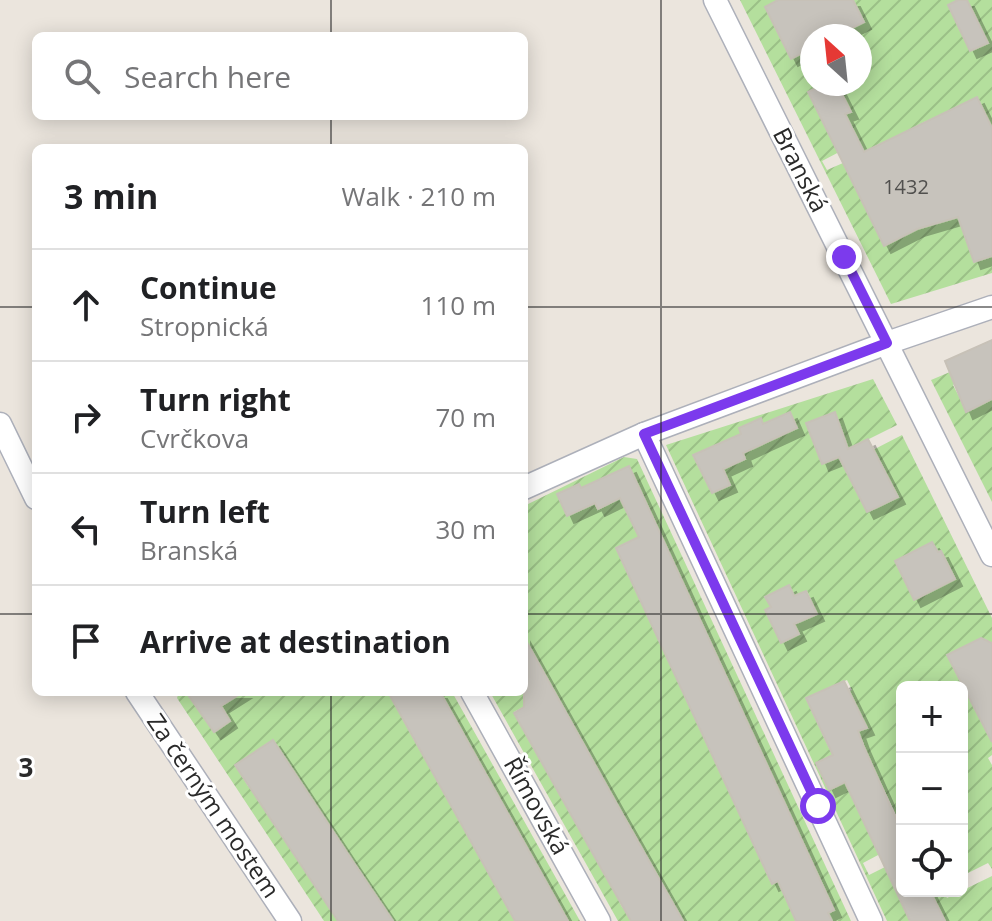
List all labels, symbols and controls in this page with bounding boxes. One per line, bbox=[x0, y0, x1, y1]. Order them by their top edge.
north arrow bbox=[800, 24, 872, 96]
search box bbox=[32, 32, 528, 120]
icon: search bbox=[60, 54, 104, 98]
text: Search here bbox=[124, 56, 291, 97]
street label: Branská bbox=[766, 121, 837, 217]
text: 3 min bbox=[64, 173, 158, 219]
house number: 1432 bbox=[883, 173, 929, 200]
text: Walk · 210 m bbox=[342, 178, 496, 214]
route end bbox=[826, 239, 862, 275]
text: Continue bbox=[140, 267, 277, 308]
icon: ahead bbox=[64, 283, 108, 327]
text: 110 m bbox=[421, 287, 496, 323]
text: Stropnická bbox=[140, 308, 269, 344]
text: Turn right bbox=[140, 379, 291, 420]
icon: right bbox=[64, 395, 108, 439]
text: 70 m bbox=[435, 399, 496, 435]
text: Cvrčkova bbox=[140, 420, 249, 456]
text: Turn left bbox=[140, 491, 270, 532]
icon: left bbox=[64, 507, 108, 551]
text: 30 m bbox=[435, 511, 496, 547]
text: Branská bbox=[140, 532, 238, 568]
icon: arrive bbox=[64, 619, 108, 663]
text: Arrive at destination bbox=[140, 621, 451, 662]
map controls bbox=[896, 681, 968, 897]
button: + bbox=[896, 681, 968, 753]
street label: Za černým mostem bbox=[140, 707, 288, 904]
text: 3 bbox=[19, 749, 33, 785]
street label: Římovská bbox=[497, 751, 578, 860]
button: − bbox=[896, 753, 968, 825]
route start bbox=[800, 788, 836, 824]
button: locate bbox=[896, 825, 968, 897]

